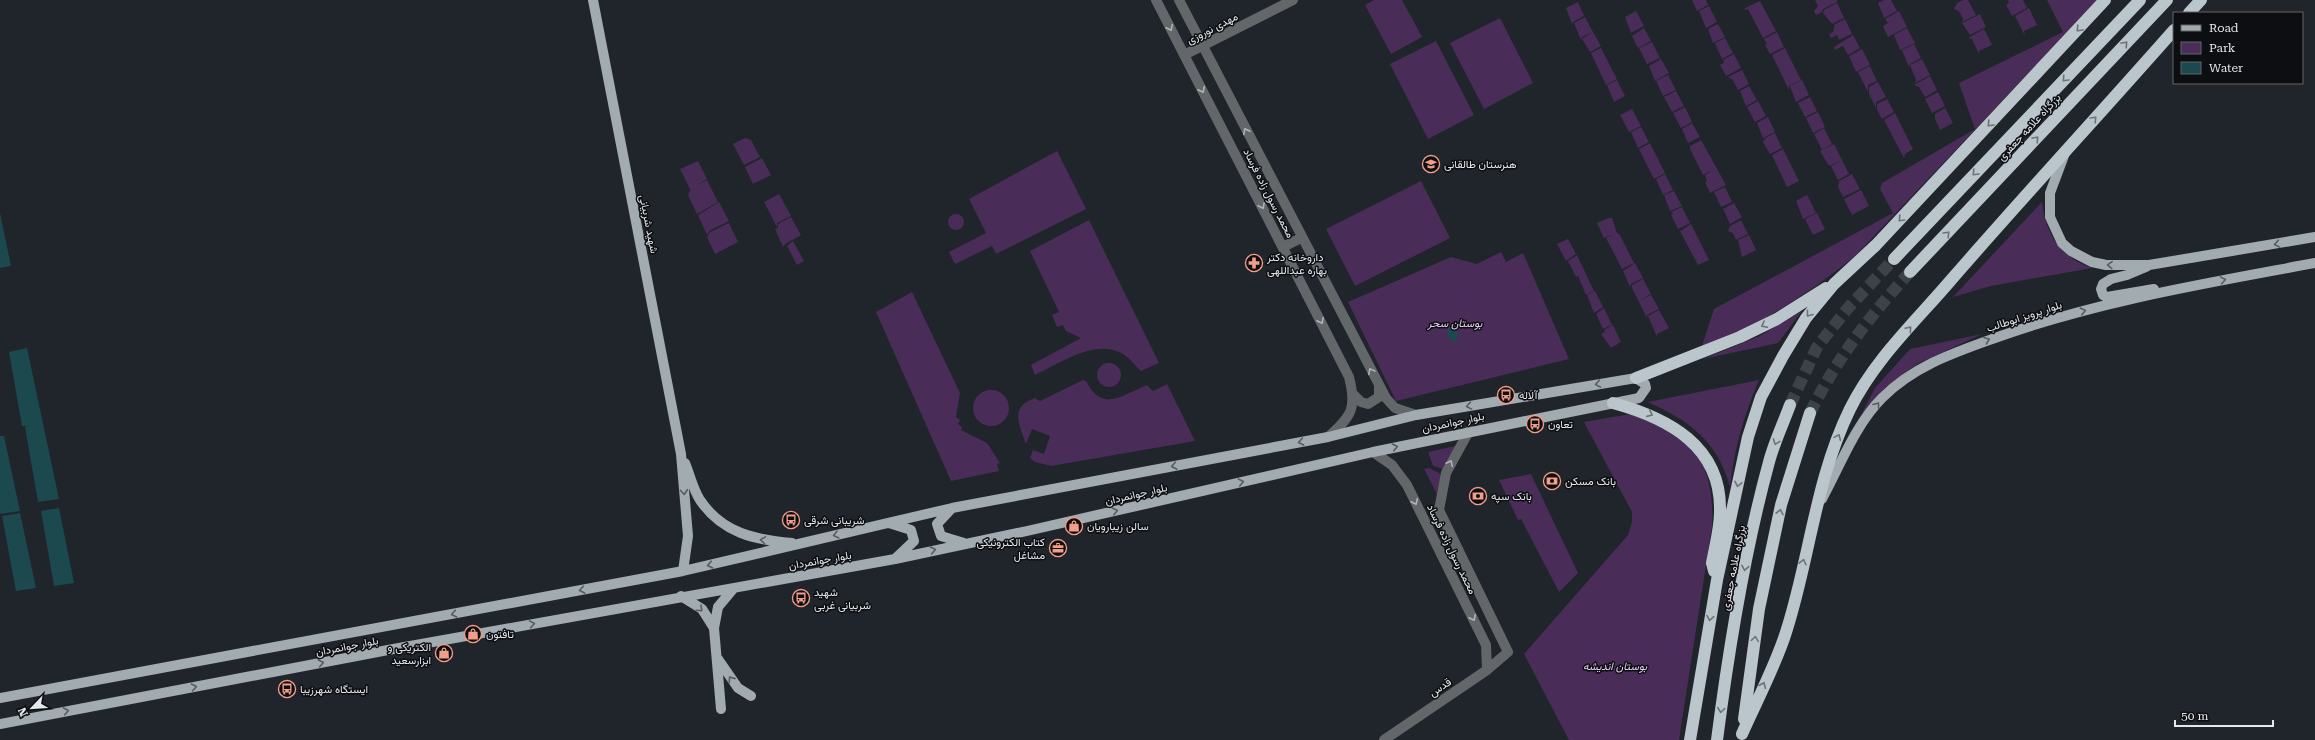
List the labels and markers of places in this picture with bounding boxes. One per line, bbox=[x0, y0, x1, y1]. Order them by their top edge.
school or university icon: هنرستان طالقانی bbox=[1421, 154, 1441, 174]
place label: هنرستان طالقانی bbox=[1444, 158, 1517, 171]
place label: داروخانه دکتر بهاره عبداللهی bbox=[1266, 251, 1327, 277]
pharmacy icon: داروخانه دکتر بهاره عبداللهی bbox=[1244, 253, 1264, 273]
bus stop icon: آلاله bbox=[1496, 385, 1516, 405]
place label: آلاله bbox=[1519, 389, 1539, 402]
bus stop icon: تعاون bbox=[1525, 414, 1545, 434]
place label: تعاون bbox=[1548, 418, 1574, 431]
bank icon: بانک مسکن bbox=[1542, 471, 1562, 491]
place label: بانک مسکن bbox=[1565, 475, 1616, 488]
bank icon: بانک سپه bbox=[1468, 486, 1488, 506]
place label: بانک سپه bbox=[1491, 490, 1532, 504]
bus stop icon: شریبانی شرقی bbox=[781, 510, 801, 530]
place label: شریبانی شرقی bbox=[804, 514, 865, 527]
shop icon: سالن زیبارویان bbox=[1064, 516, 1084, 536]
place label: سالن زیبارویان bbox=[1087, 520, 1149, 533]
place label: کتاب الکترونیکی مشاغل bbox=[976, 536, 1045, 562]
office icon: کتاب الکترونیکی مشاغل bbox=[1048, 538, 1068, 558]
place label: شهید شربیانی غربی bbox=[814, 586, 871, 612]
bus stop icon: شهید شربیانی غربی bbox=[791, 588, 811, 608]
shop icon: تافتون bbox=[463, 624, 483, 644]
place label: تافتون bbox=[486, 628, 514, 641]
place label: الکتریکی و ابزارسعید bbox=[388, 641, 431, 667]
shop icon: الکتریکی و ابزارسعید bbox=[434, 643, 454, 663]
bus stop icon: ایستگاه شهرزیبا bbox=[277, 679, 297, 699]
place label: ایستگاه شهرزیبا bbox=[300, 683, 368, 696]

